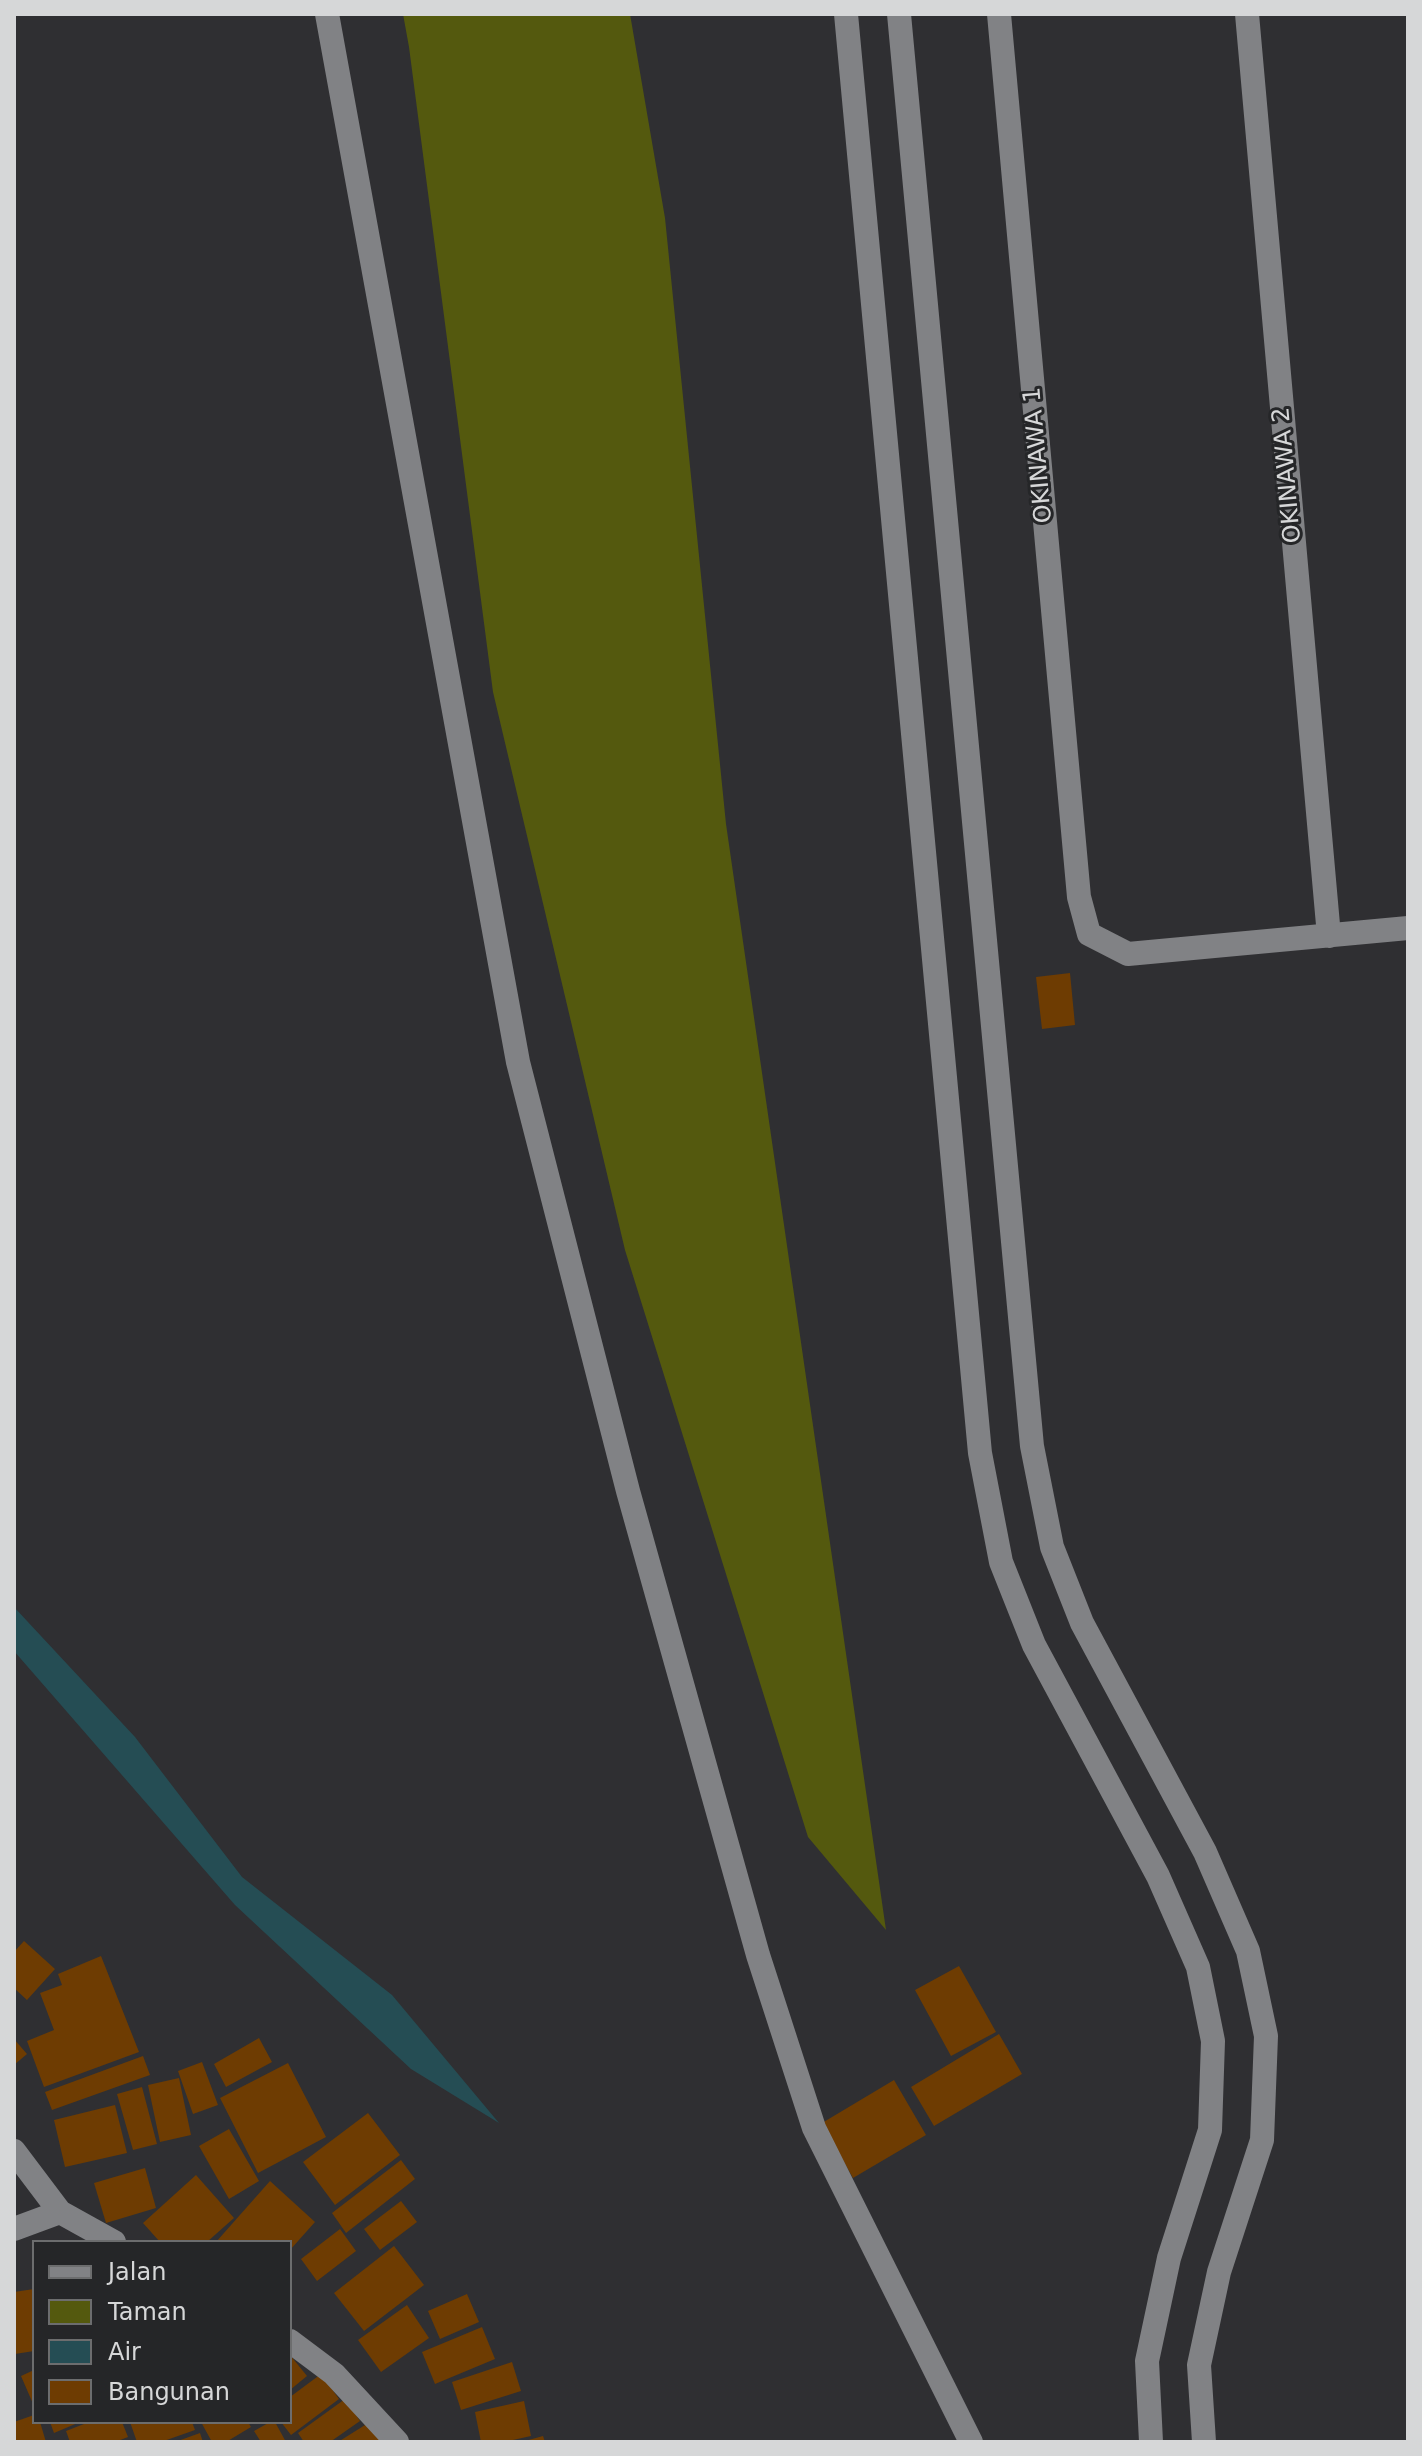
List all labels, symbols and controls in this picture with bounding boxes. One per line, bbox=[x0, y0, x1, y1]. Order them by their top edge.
street label: OKINAWA 1 bbox=[1019, 386, 1059, 524]
street label: OKINAWA 2 bbox=[1268, 406, 1308, 544]
legend bbox=[32, 2240, 292, 2424]
text: Jalan bbox=[108, 2258, 166, 2286]
text: Taman bbox=[108, 2298, 187, 2326]
text: Air bbox=[108, 2338, 141, 2366]
text: Bangunan bbox=[108, 2378, 230, 2406]

